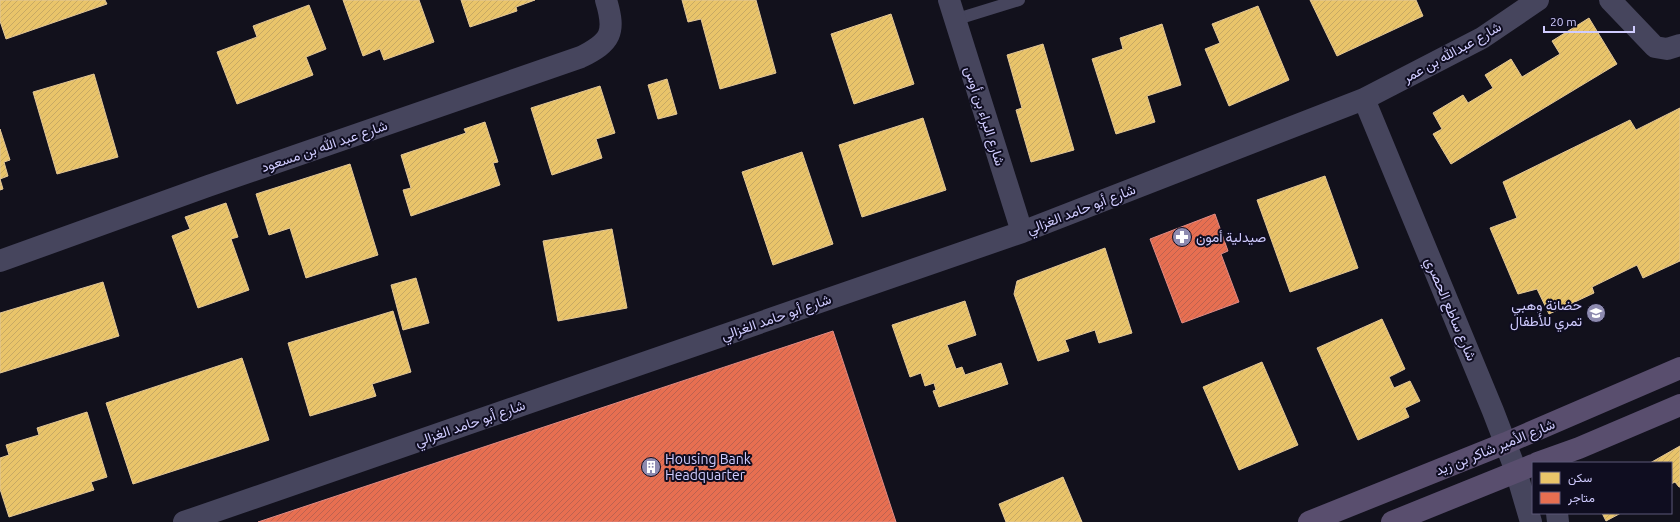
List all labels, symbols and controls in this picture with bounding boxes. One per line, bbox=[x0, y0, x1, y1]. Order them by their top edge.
scale bar bbox=[1544, 8, 1634, 34]
text: 20 m bbox=[1550, 15, 1577, 28]
street label: شارع عبدالله بن عمر bbox=[1399, 18, 1505, 89]
street label: شارع البراء بن أوس bbox=[959, 64, 1009, 169]
street label: شارع عبد الله بن مسعود bbox=[259, 117, 390, 178]
street label: شارع أبو حامد الغزالي bbox=[1024, 181, 1139, 241]
pharmacy icon: صيدلية أمون bbox=[1171, 226, 1193, 248]
place label: صيدلية أمون bbox=[1196, 229, 1267, 246]
street label: شارع ساطع الحصري bbox=[1418, 255, 1480, 365]
street label: شارع أبو حامد الغزالي bbox=[719, 291, 834, 347]
place label: حضانة وهبي تمري للأطفال bbox=[1510, 297, 1582, 333]
school or university icon: حضانة وهبي تمري للأطفال bbox=[1585, 302, 1607, 324]
street label: شارع أبو حامد الغزالي bbox=[413, 397, 528, 453]
street label: شارع الأمير شاكر بن زيد bbox=[1433, 416, 1558, 481]
place label: Housing Bank Headquarter bbox=[665, 451, 751, 483]
building icon: Housing Bank Headquarter bbox=[640, 456, 662, 478]
legend bbox=[1532, 462, 1672, 514]
text: سكن bbox=[1568, 471, 1592, 486]
text: متاجر bbox=[1567, 491, 1595, 506]

